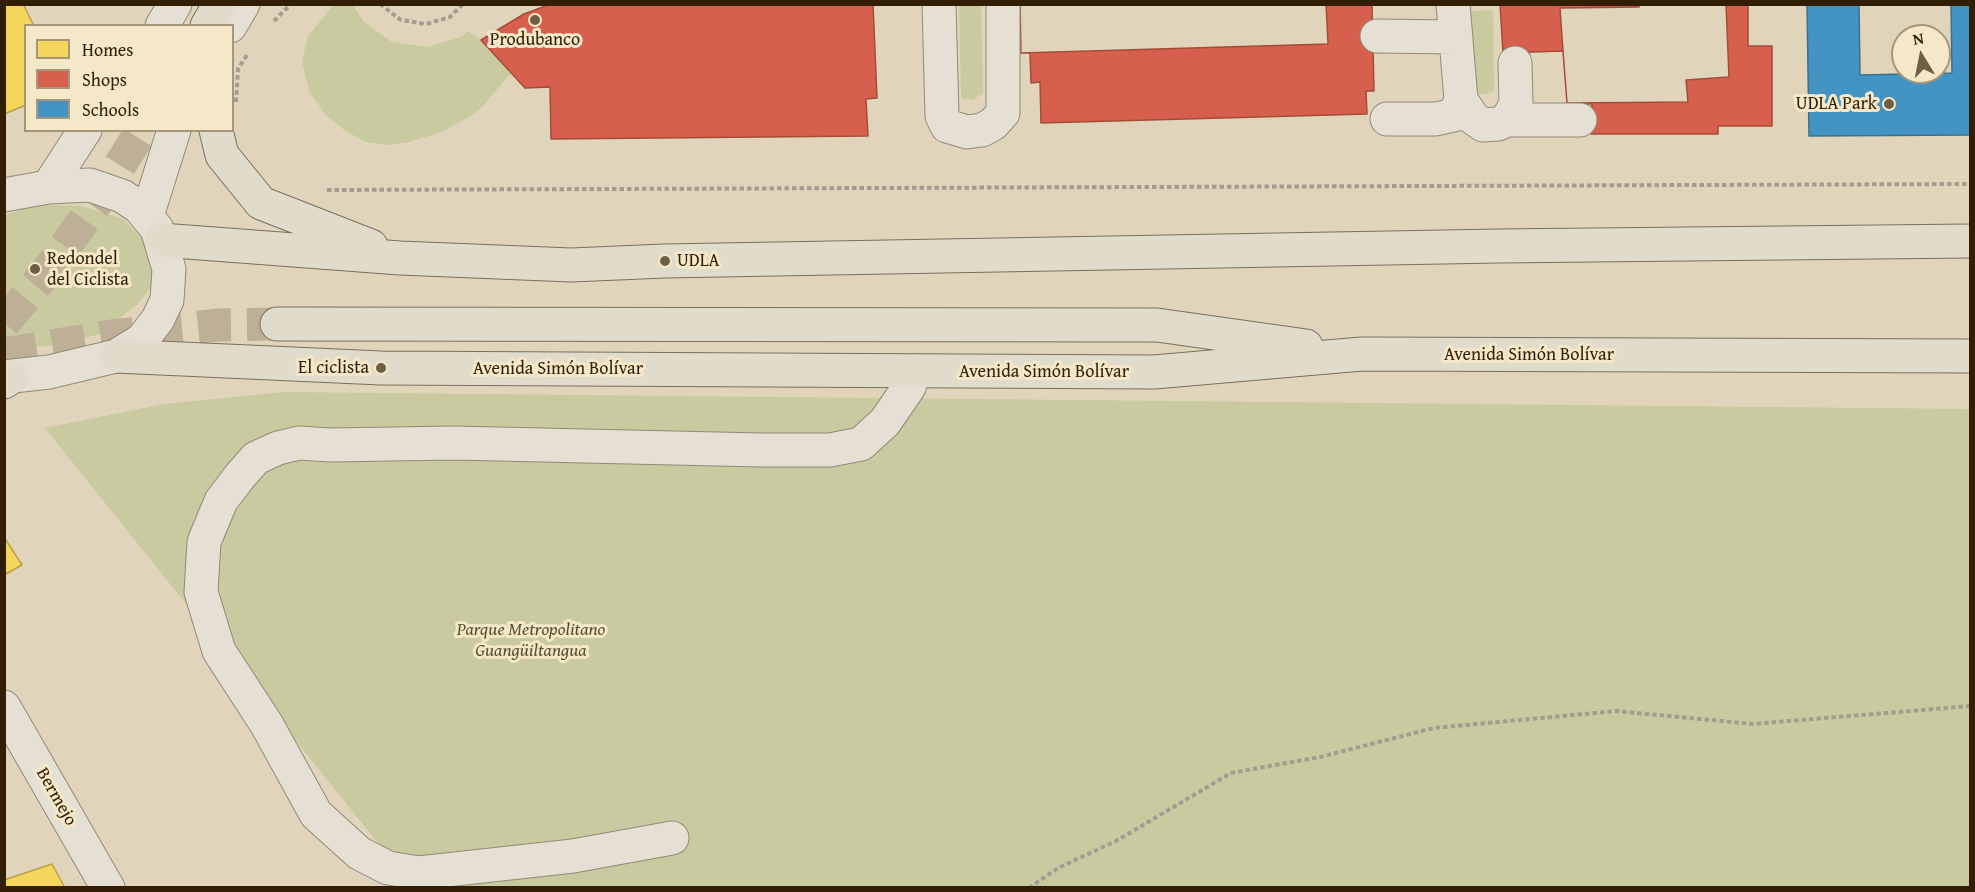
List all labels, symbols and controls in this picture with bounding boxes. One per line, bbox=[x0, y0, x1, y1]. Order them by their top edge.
marker: Produbanco bbox=[528, 13, 542, 27]
legend bbox=[24, 24, 234, 132]
north arrow bbox=[1891, 24, 1951, 84]
text: N bbox=[1911, 25, 1926, 51]
place label: Produbanco bbox=[490, 29, 580, 51]
text: Homes bbox=[82, 36, 133, 63]
text: Shops bbox=[82, 66, 127, 93]
place label: UDLA Park bbox=[1796, 93, 1877, 115]
text: Schools bbox=[82, 96, 139, 123]
marker: UDLA Park bbox=[1882, 97, 1896, 111]
place label: Redondel del Ciclista bbox=[47, 248, 129, 290]
place label: UDLA bbox=[677, 250, 719, 272]
marker: UDLA bbox=[658, 254, 672, 268]
marker: Redondel del Ciclista bbox=[28, 262, 42, 276]
street label: Avenida Simón Bolívar bbox=[1444, 344, 1614, 366]
place label: El ciclista bbox=[298, 357, 369, 379]
street label: Avenida Simón Bolívar bbox=[473, 358, 643, 380]
marker: El ciclista bbox=[374, 361, 388, 375]
street label: Avenida Simón Bolívar bbox=[959, 361, 1129, 383]
park label: Parque Metropolitano Guangüiltangua bbox=[457, 619, 605, 662]
street label: Bermejo bbox=[31, 764, 81, 830]

